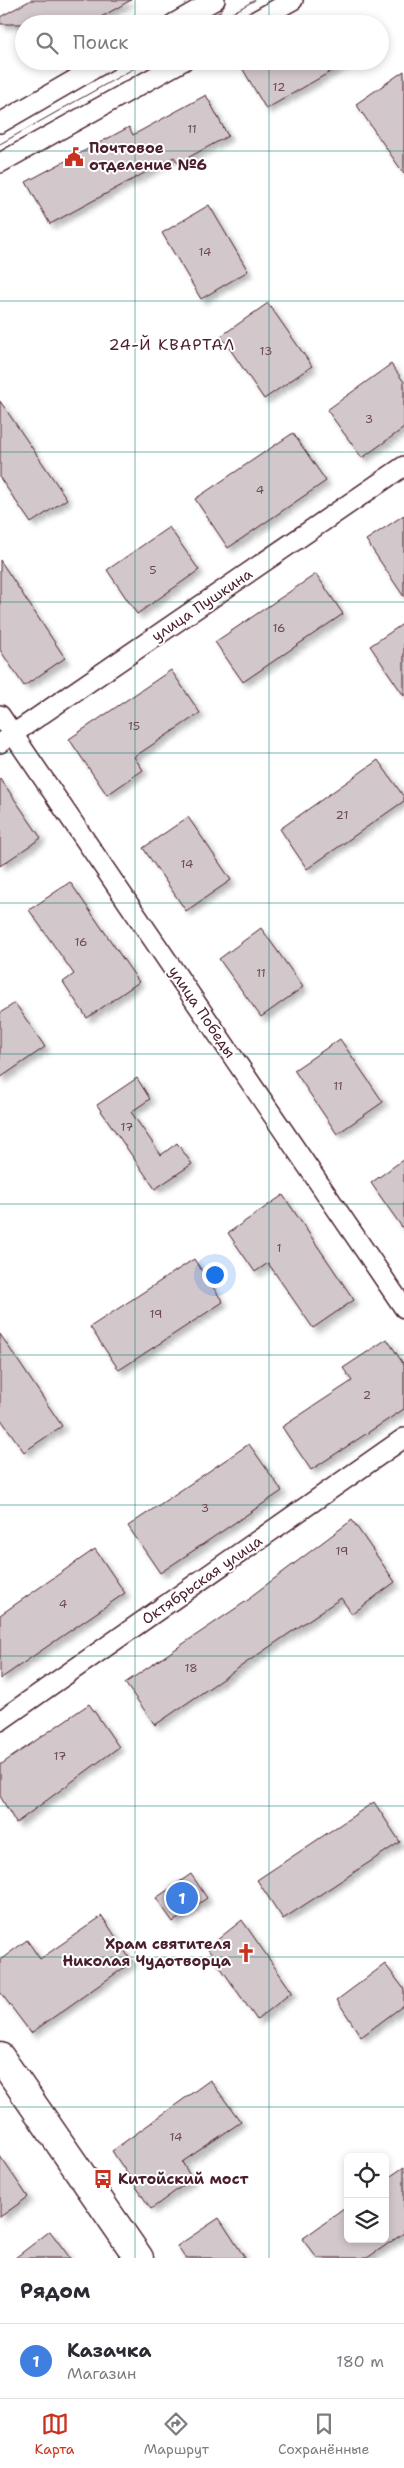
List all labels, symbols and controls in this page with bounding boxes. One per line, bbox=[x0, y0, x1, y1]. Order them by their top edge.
search box bbox=[15, 15, 389, 70]
icon: search bbox=[33, 29, 61, 57]
text: Поиск bbox=[73, 30, 128, 55]
house number: 12 bbox=[273, 79, 285, 95]
house number: 11 bbox=[187, 121, 197, 137]
place label: Почтовое отделение №6 bbox=[89, 138, 207, 175]
public building icon: Почтовое отделение №6 bbox=[63, 146, 85, 168]
house number: 14 bbox=[199, 244, 211, 260]
district label: 24-Й КВАРТАЛ bbox=[108, 334, 236, 355]
house number: 13 bbox=[260, 343, 272, 359]
house number: 3 bbox=[365, 411, 373, 427]
house number: 4 bbox=[256, 482, 264, 498]
house number: 5 bbox=[149, 562, 157, 578]
street label: улица Пушкина bbox=[148, 563, 257, 646]
house number: 16 bbox=[272, 620, 286, 636]
house number: 15 bbox=[128, 718, 140, 734]
house number: 21 bbox=[336, 807, 348, 823]
house number: 14 bbox=[181, 856, 193, 872]
house number: 16 bbox=[74, 934, 88, 950]
street label: улица Победы bbox=[164, 962, 240, 1062]
house number: 11 bbox=[256, 965, 266, 981]
house number: 11 bbox=[333, 1078, 343, 1094]
house number: 17 bbox=[121, 1119, 133, 1135]
house number: 1 bbox=[276, 1240, 282, 1256]
your location bbox=[202, 1262, 228, 1288]
house number: 19 bbox=[150, 1306, 162, 1322]
house number: 2 bbox=[363, 1387, 371, 1403]
house number: 3 bbox=[201, 1500, 209, 1516]
street label: Октябрьская улица bbox=[138, 1530, 267, 1629]
house number: 19 bbox=[336, 1543, 348, 1559]
house number: 4 bbox=[59, 1596, 67, 1612]
house number: 18 bbox=[184, 1660, 198, 1676]
house number: 17 bbox=[54, 1748, 66, 1764]
pin: 1 bbox=[166, 1879, 198, 1917]
place label: Храм святителя Николая Чудотворца bbox=[62, 1934, 232, 1971]
church icon: Храм святителя Николая Чудотворца bbox=[235, 1942, 257, 1964]
house number: 14 bbox=[170, 2129, 182, 2145]
map controls bbox=[344, 2153, 389, 2243]
button: locate bbox=[344, 2153, 389, 2198]
bus stop icon: Китойский мост bbox=[92, 2168, 114, 2190]
place label: Китойский мост bbox=[118, 2169, 248, 2189]
button: layers bbox=[344, 2198, 389, 2243]
text: Рядом bbox=[20, 2277, 90, 2305]
text: Казачка bbox=[67, 2338, 152, 2363]
text: 1 bbox=[32, 2351, 40, 2372]
text: 180 m bbox=[336, 2351, 384, 2372]
text: Магазин bbox=[67, 2363, 136, 2384]
tab: Карта bbox=[35, 2410, 75, 2458]
tab: Маршрут bbox=[144, 2410, 209, 2458]
tab: Сохранённые bbox=[278, 2410, 369, 2458]

